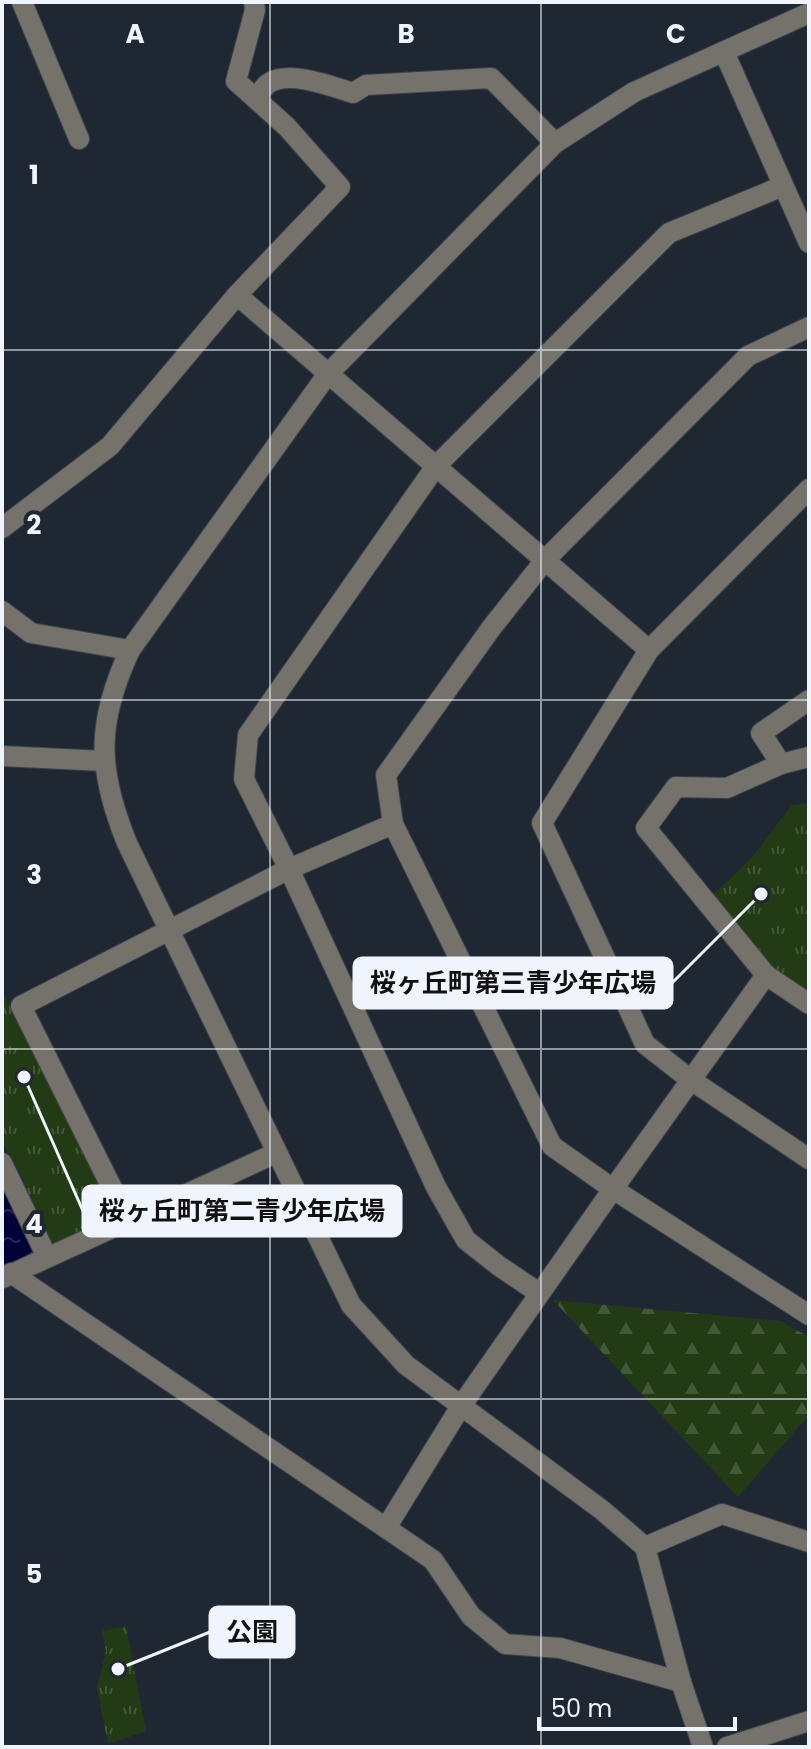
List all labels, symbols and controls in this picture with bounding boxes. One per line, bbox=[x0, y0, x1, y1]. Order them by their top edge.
text: A bbox=[125, 16, 145, 52]
text: B bbox=[397, 16, 415, 52]
text: C bbox=[666, 16, 686, 52]
text: 1 bbox=[29, 157, 39, 193]
text: 2 bbox=[27, 507, 42, 543]
text: 3 bbox=[26, 857, 42, 893]
callout: 桜ヶ丘町第三青少年広場 bbox=[354, 958, 672, 1008]
text: 桜ヶ丘町第三青少年広場 bbox=[370, 965, 656, 1001]
callout: 桜ヶ丘町第二青少年広場 bbox=[83, 1186, 401, 1236]
text: 桜ヶ丘町第二青少年広場 bbox=[99, 1193, 385, 1229]
text: 4 bbox=[25, 1206, 43, 1242]
text: 5 bbox=[26, 1556, 42, 1592]
callout: 公園 bbox=[210, 1607, 294, 1657]
text: 公園 bbox=[226, 1614, 278, 1650]
scale bar bbox=[539, 1681, 735, 1731]
text: 50 m bbox=[551, 1692, 612, 1725]

